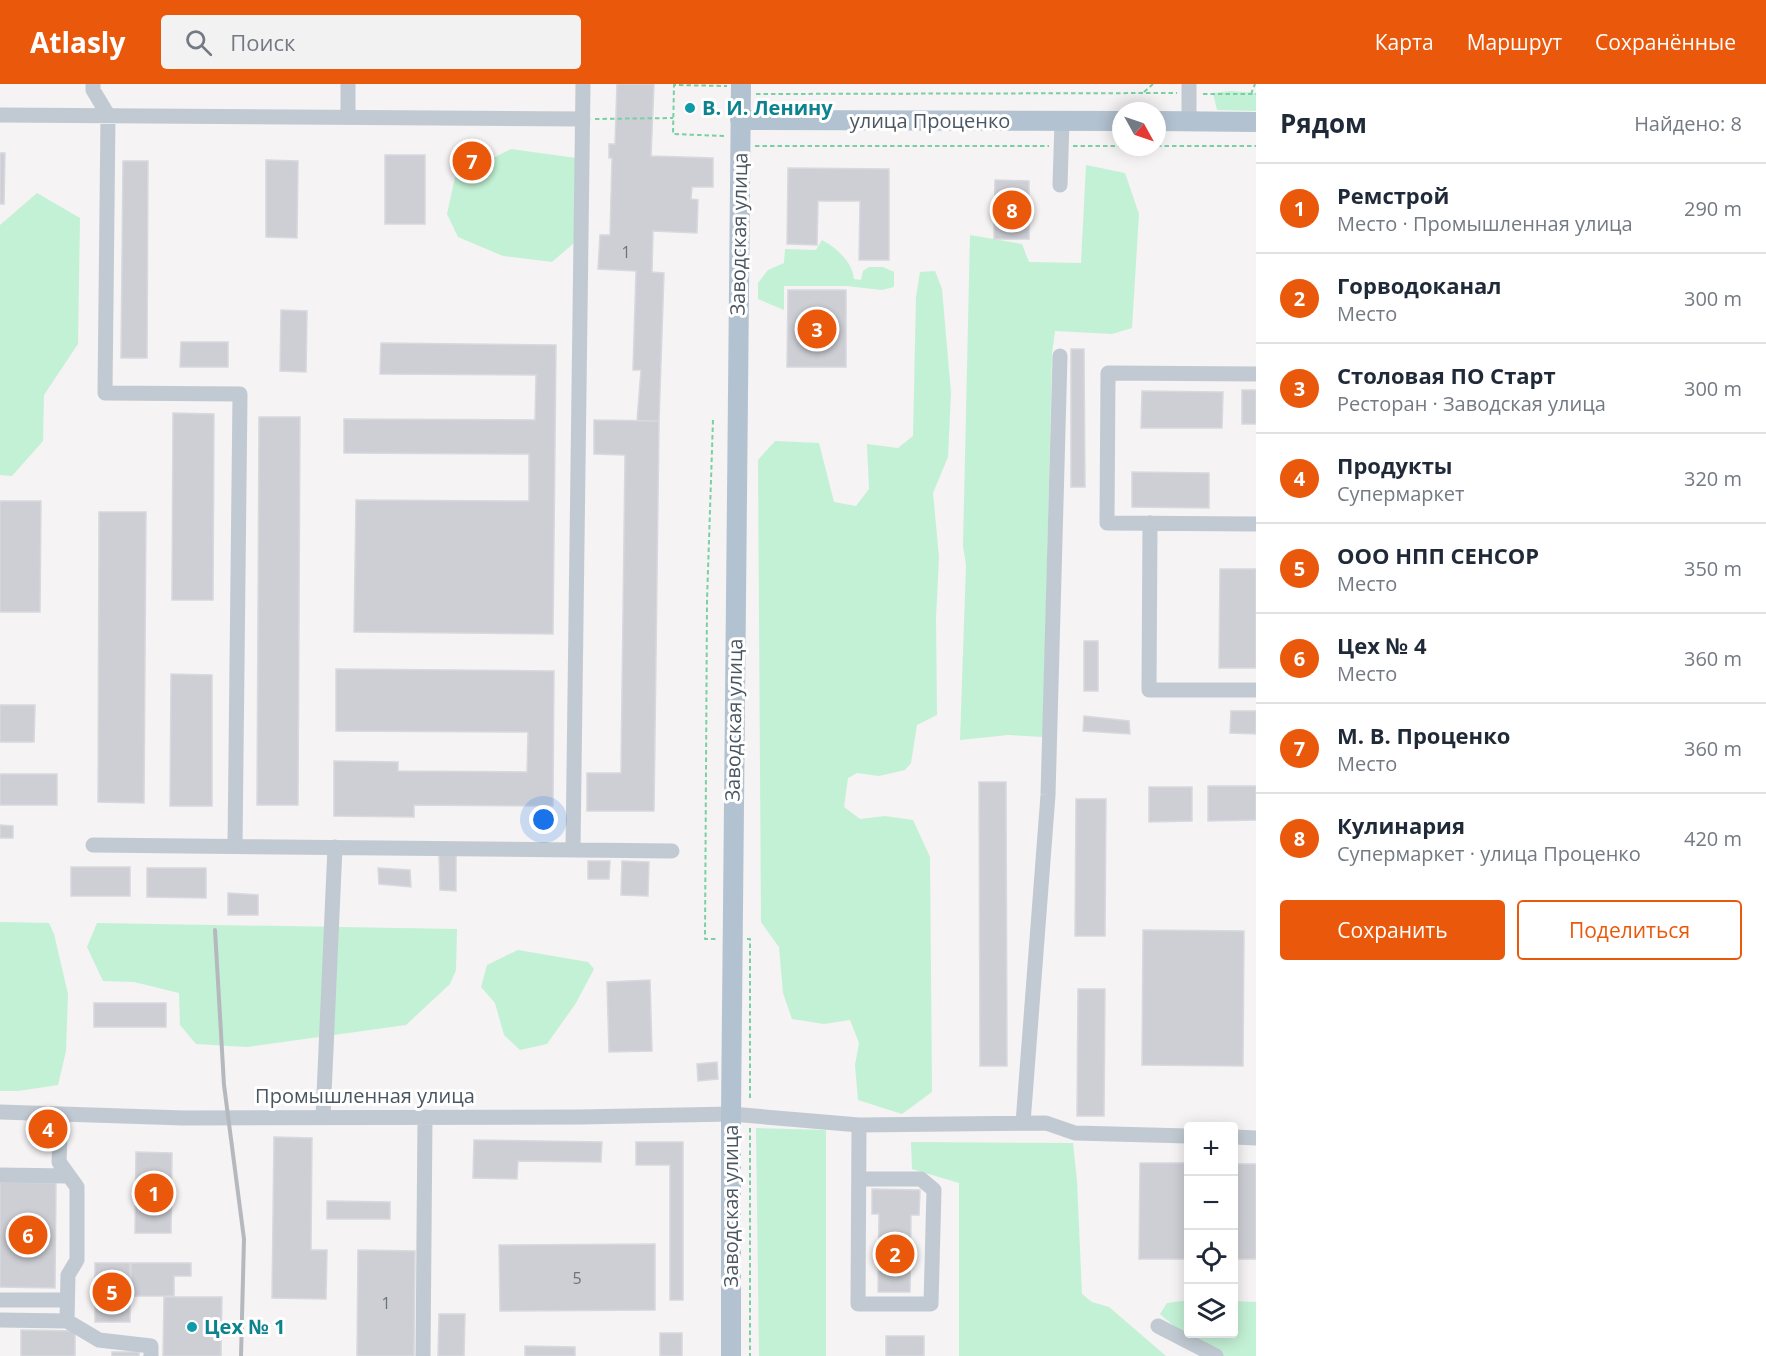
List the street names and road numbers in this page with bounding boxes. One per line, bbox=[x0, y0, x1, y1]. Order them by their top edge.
street label: улица Проценко bbox=[850, 107, 1010, 134]
street label: Заводская улица bbox=[724, 152, 753, 316]
street label: Заводская улица bbox=[719, 638, 748, 802]
street label: Промышленная улица bbox=[255, 1082, 475, 1109]
street label: Заводская улица bbox=[717, 1125, 744, 1287]

